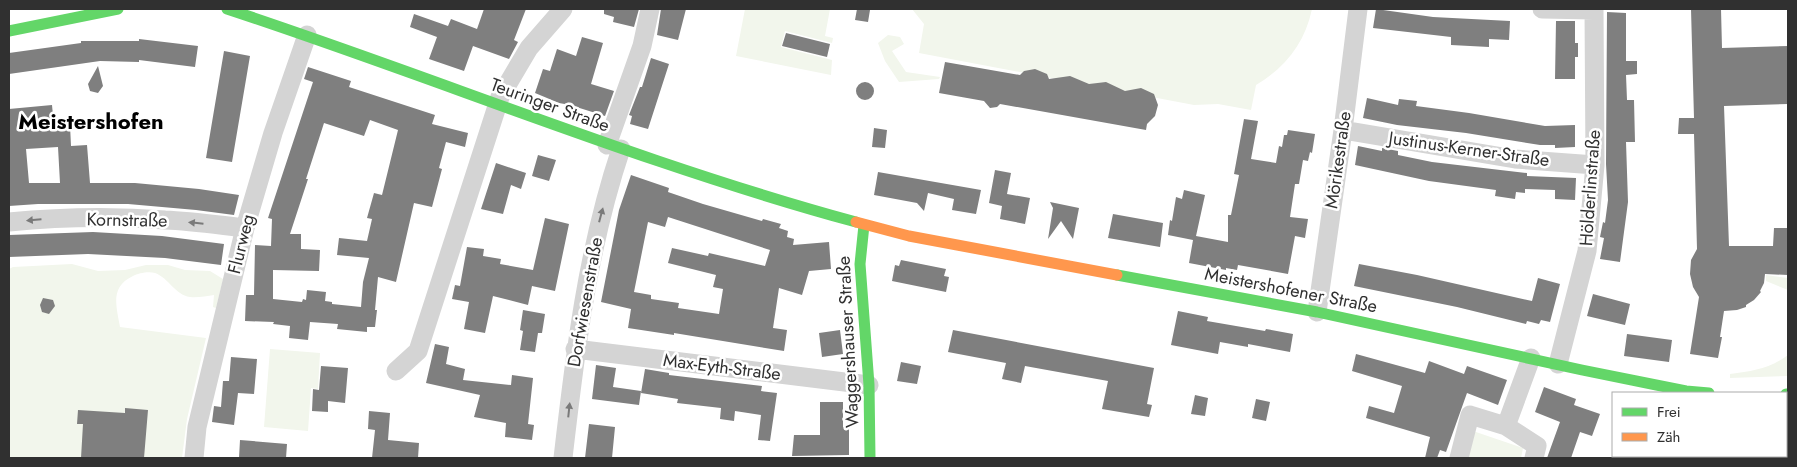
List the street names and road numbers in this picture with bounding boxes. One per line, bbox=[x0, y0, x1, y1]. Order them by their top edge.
street label: Teuringer Straße bbox=[487, 71, 613, 139]
street label: Mörikestraße bbox=[1318, 110, 1358, 210]
street label: Justinus-Kerner-Straße bbox=[1385, 125, 1551, 173]
street label: Hölderlinstraße bbox=[1573, 129, 1607, 247]
street label: Kornstraße bbox=[86, 206, 168, 234]
street label: Flurweg bbox=[221, 211, 261, 277]
street label: Dorfwiesenstraße bbox=[561, 235, 609, 369]
street label: Waggershauser Straße bbox=[831, 255, 865, 429]
street label: Meistershofener Straße bbox=[1203, 261, 1379, 319]
street label: Max-Eyth-Straße bbox=[662, 347, 782, 387]

